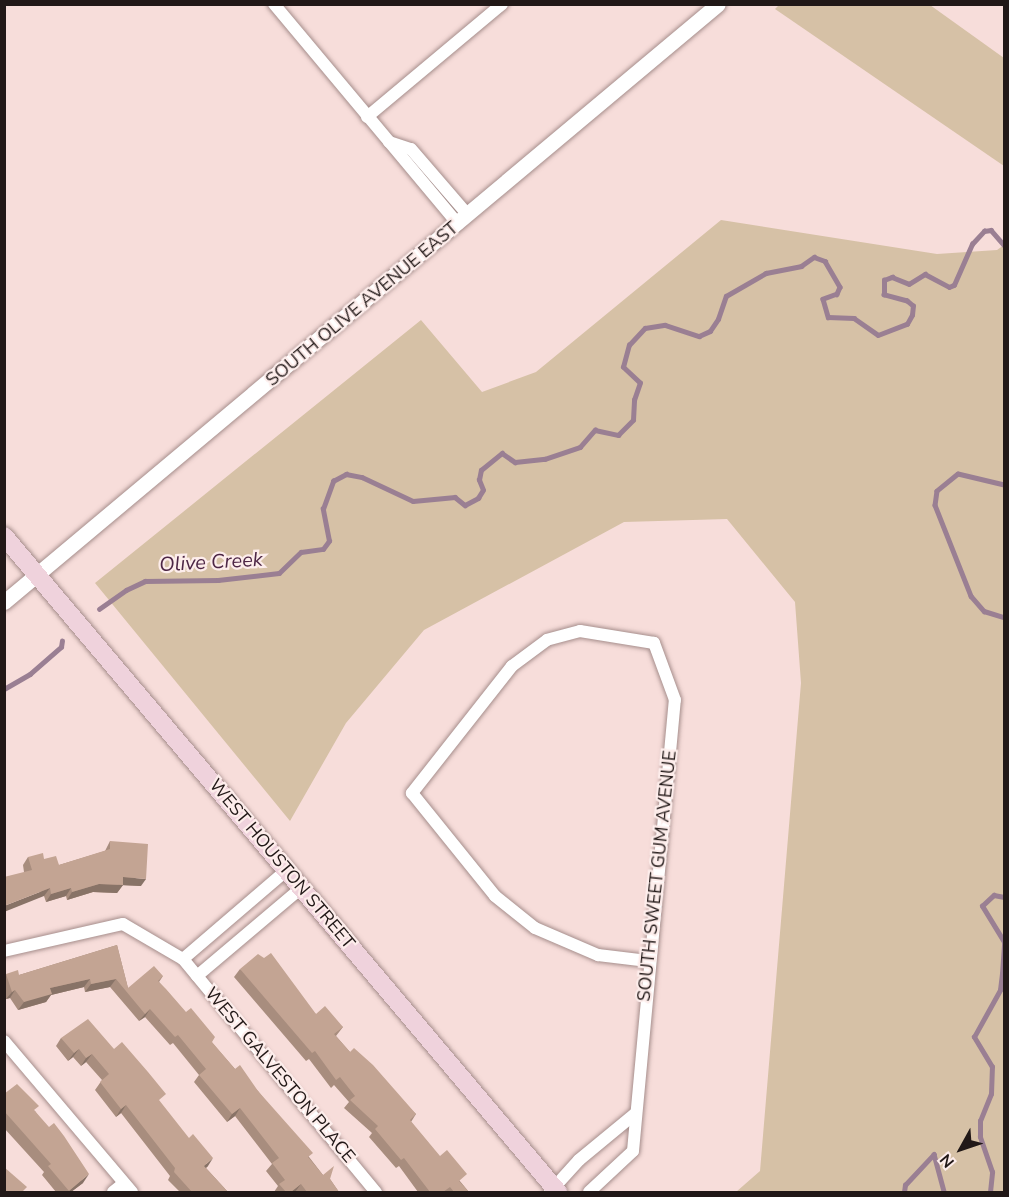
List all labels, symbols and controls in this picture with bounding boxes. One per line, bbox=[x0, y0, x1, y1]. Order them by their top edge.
street label: SOUTH OLIVE AVENUE EAST bbox=[261, 217, 463, 391]
water label: Olive Creek bbox=[159, 547, 263, 577]
street label: SOUTH SWEET GUM AVENUE bbox=[633, 749, 681, 1003]
street label: WEST HOUSTON STREET bbox=[205, 775, 359, 953]
street label: WEST GALVESTON PLACE bbox=[200, 983, 360, 1167]
north arrow bbox=[931, 1119, 991, 1179]
text: N bbox=[935, 1149, 959, 1172]

